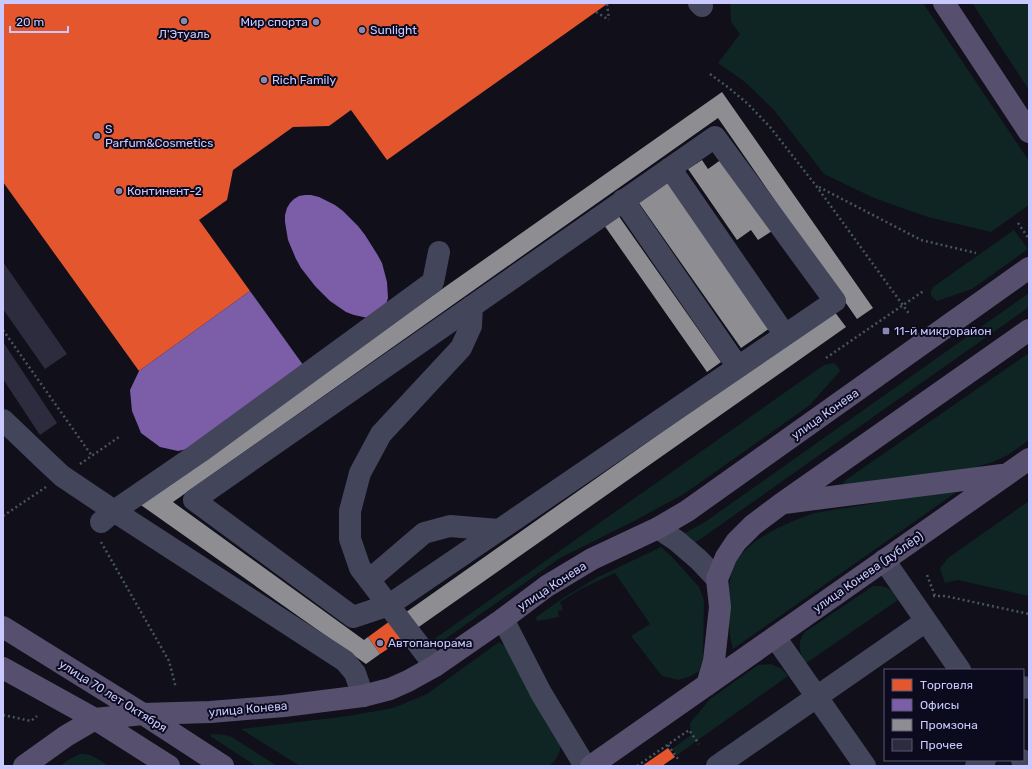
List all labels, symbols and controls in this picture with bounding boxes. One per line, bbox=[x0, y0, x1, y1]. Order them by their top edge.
scale bar bbox=[10, 8, 68, 34]
text: 20 m bbox=[16, 15, 44, 29]
place label: Мир спорта bbox=[241, 15, 308, 29]
marker: Л'Этуаль bbox=[179, 16, 189, 26]
marker: Мир спорта bbox=[311, 17, 321, 27]
place label: Sunlight bbox=[370, 23, 417, 37]
marker: Sunlight bbox=[357, 25, 367, 35]
place label: Л'Этуаль bbox=[158, 27, 210, 41]
place label: Rich Family bbox=[272, 73, 336, 87]
marker: Rich Family bbox=[259, 75, 269, 85]
place label: S Parfum&Cosmetics bbox=[105, 122, 213, 150]
marker: S Parfum&Cosmetics bbox=[92, 131, 102, 141]
place label: Континент-2 bbox=[127, 184, 202, 198]
marker: Континент-2 bbox=[114, 186, 124, 196]
place label: 11-й микрорайон bbox=[894, 324, 992, 338]
marker: 11-й микрорайон bbox=[881, 326, 891, 336]
street label: улица Конева bbox=[789, 386, 861, 442]
street label: улица Конева (дублёр) bbox=[810, 529, 926, 615]
street label: улица Конева bbox=[515, 559, 589, 613]
place label: Автопанорама bbox=[388, 636, 472, 650]
marker: Автопанорама bbox=[375, 638, 385, 648]
street label: улица 70 лет Октября bbox=[56, 657, 170, 735]
legend bbox=[884, 669, 1024, 761]
text: Торговля bbox=[920, 678, 973, 692]
text: Офисы bbox=[920, 698, 959, 712]
street label: улица Конева bbox=[208, 699, 288, 719]
text: Промзона bbox=[920, 718, 978, 732]
text: Прочее bbox=[920, 738, 963, 752]

